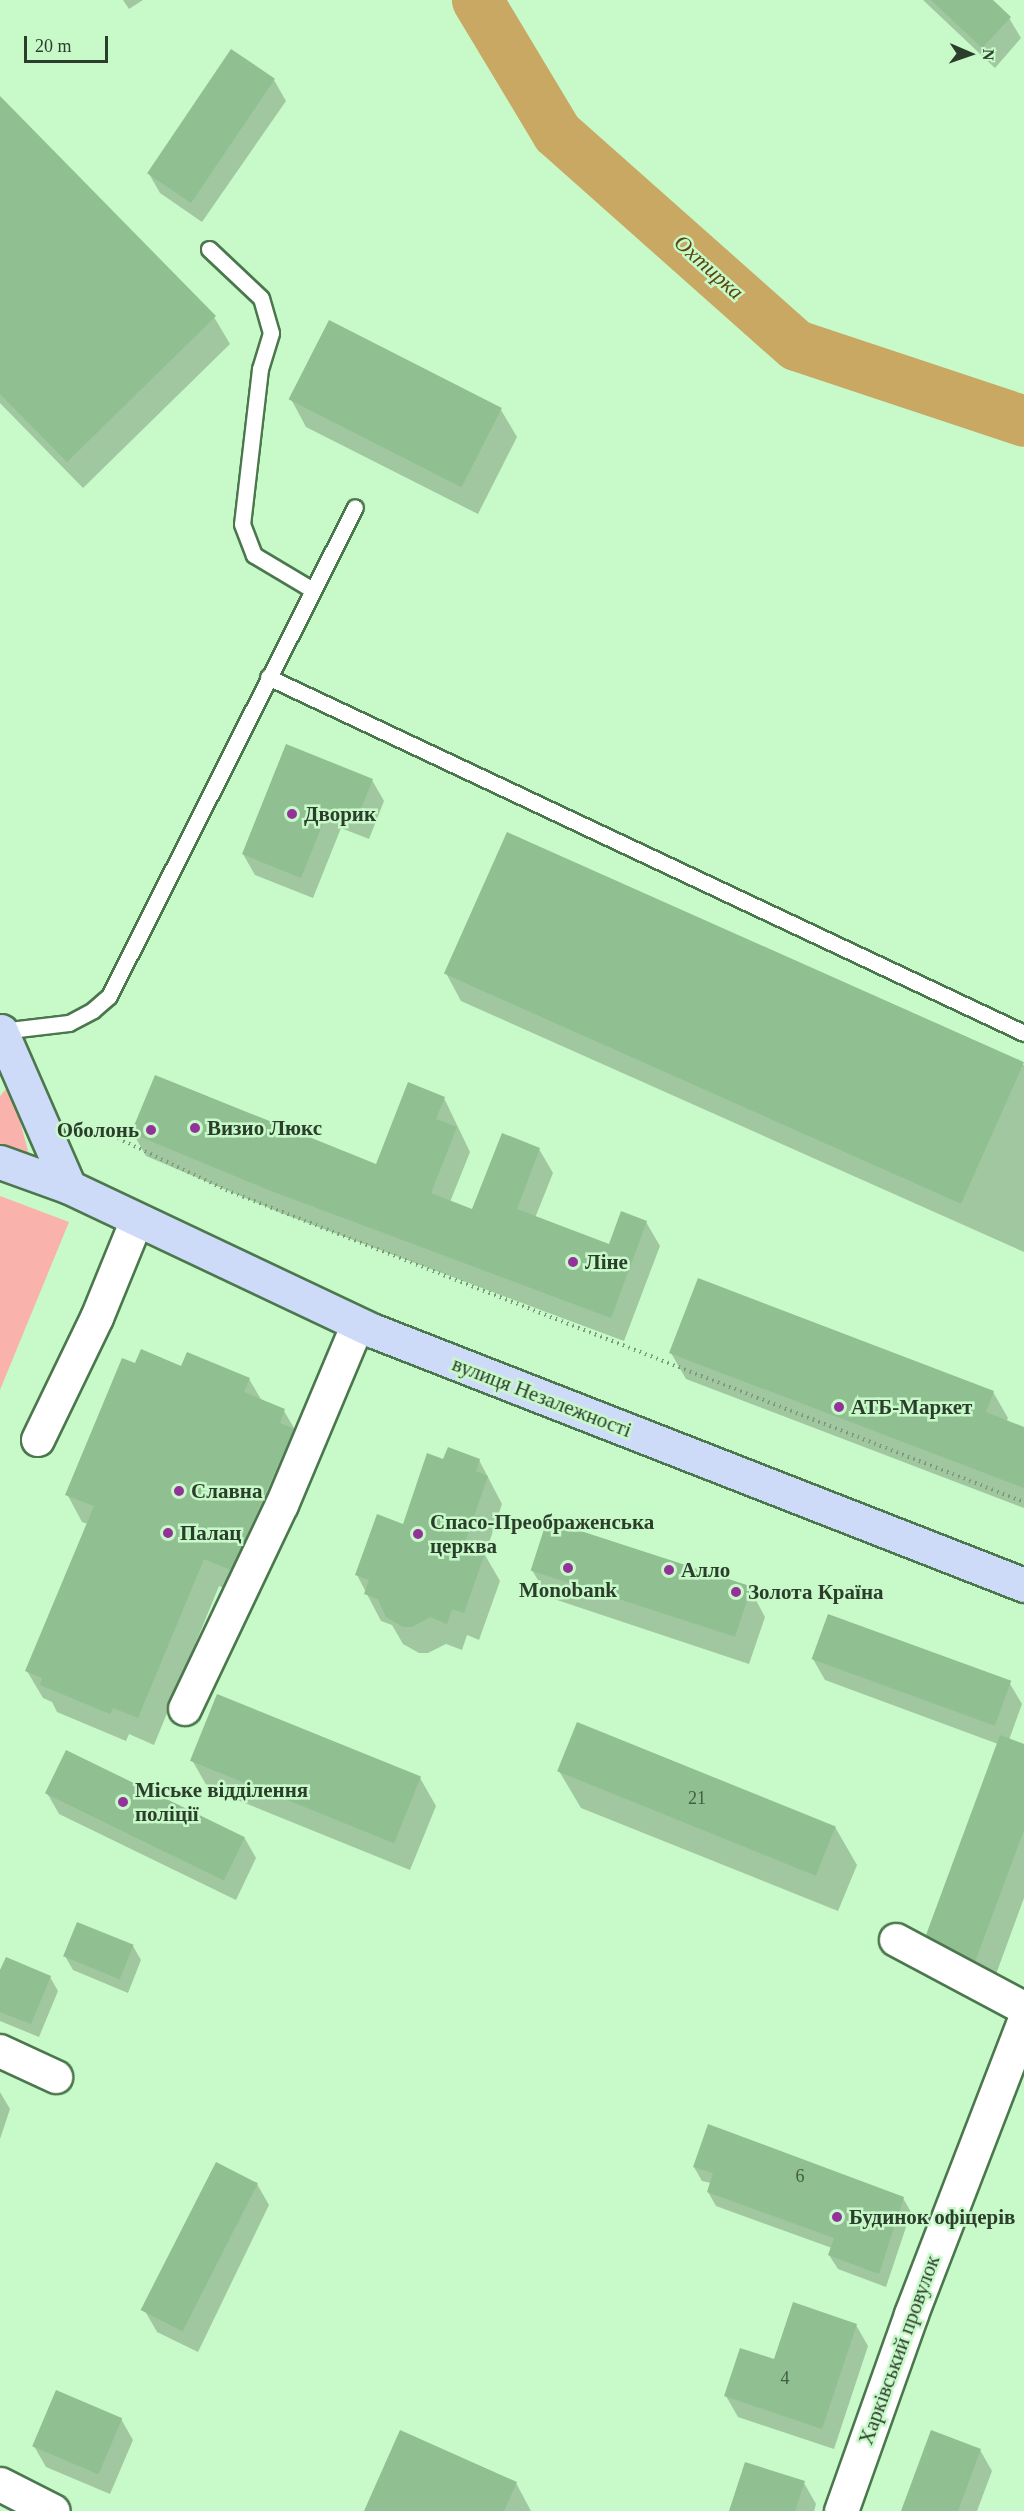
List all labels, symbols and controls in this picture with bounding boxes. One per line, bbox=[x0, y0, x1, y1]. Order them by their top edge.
scale bar bbox=[27, 24, 111, 62]
north arrow bbox=[940, 24, 1000, 84]
text: 20 m bbox=[35, 36, 72, 56]
text: N bbox=[980, 49, 997, 61]
water label: Охтирка bbox=[669, 229, 749, 305]
place label: Дворик bbox=[304, 801, 376, 827]
marker: Дворик bbox=[285, 807, 299, 821]
place label: Визио Люкс bbox=[207, 1115, 322, 1141]
place label: Оболонь bbox=[57, 1117, 139, 1143]
marker: Визио Люкс bbox=[188, 1121, 202, 1135]
marker: Оболонь bbox=[144, 1123, 158, 1137]
place label: Ліне bbox=[585, 1249, 628, 1275]
marker: Ліне bbox=[566, 1255, 580, 1269]
street label: вулиця Незалежності bbox=[449, 1351, 635, 1443]
place label: АТБ-Маркет bbox=[851, 1394, 972, 1420]
marker: АТБ-Маркет bbox=[832, 1400, 846, 1414]
place label: Славна bbox=[191, 1478, 262, 1504]
marker: Славна bbox=[172, 1484, 186, 1498]
place label: Спасо-Преображенська церква bbox=[430, 1509, 654, 1559]
place label: Палац bbox=[180, 1520, 241, 1546]
marker: Палац bbox=[161, 1526, 175, 1540]
marker: Спасо-Преображенська церква bbox=[411, 1527, 425, 1541]
place label: Алло bbox=[681, 1557, 730, 1583]
marker: Monobank bbox=[561, 1561, 575, 1575]
marker: Алло bbox=[662, 1563, 676, 1577]
place label: Monobank bbox=[519, 1577, 617, 1603]
place label: Золота Країна bbox=[748, 1579, 883, 1605]
marker: Золота Країна bbox=[729, 1585, 743, 1599]
place label: Міське відділення поліції bbox=[135, 1777, 308, 1827]
house number: 21 bbox=[688, 1787, 706, 1809]
marker: Міське відділення поліції bbox=[116, 1795, 130, 1809]
house number: 6 bbox=[796, 2165, 804, 2187]
place label: Будинок офіцерів bbox=[849, 2204, 1015, 2230]
marker: Будинок офіцерів bbox=[830, 2210, 844, 2224]
street label: Харківський провулок bbox=[853, 2252, 945, 2448]
house number: 4 bbox=[780, 2367, 790, 2389]

